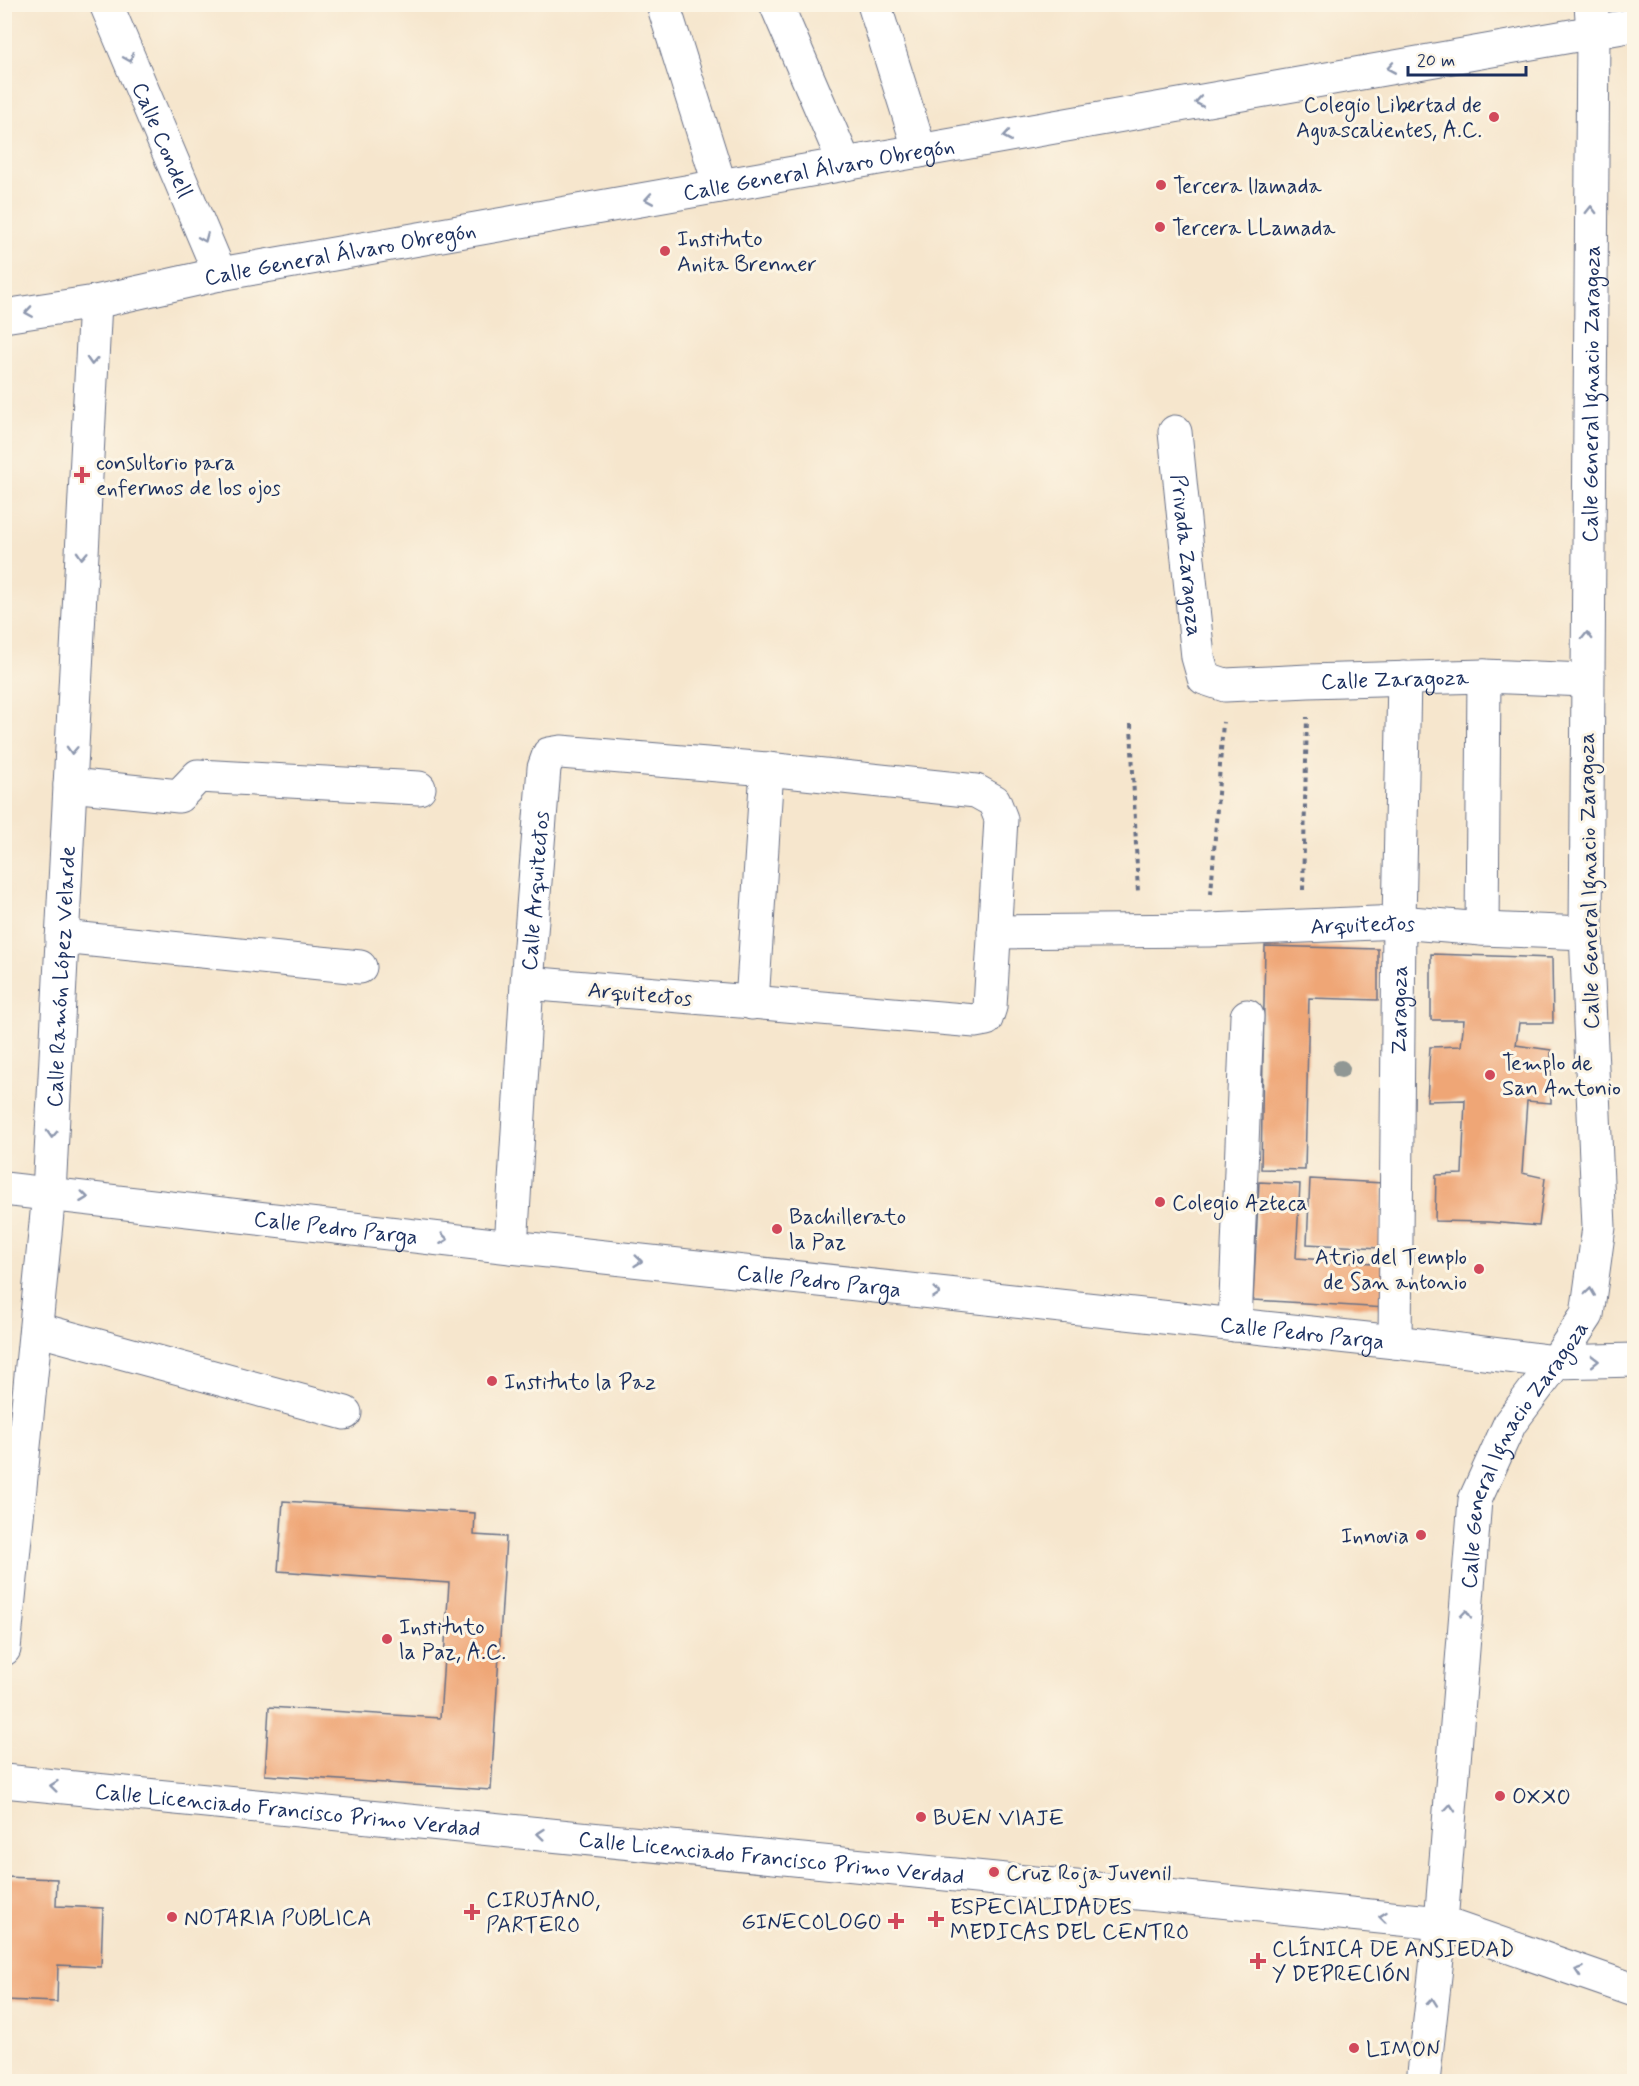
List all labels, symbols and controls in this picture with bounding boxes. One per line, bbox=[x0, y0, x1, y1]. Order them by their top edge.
scale bar bbox=[1408, 39, 1526, 77]
text: 20 m bbox=[1417, 49, 1455, 73]
one-way arrow bbox=[122, 52, 134, 63]
one-way arrow bbox=[1386, 61, 1396, 74]
street label: Calle Condell bbox=[125, 78, 198, 202]
place label: Colegio Libertad de Aguascalientes, A.C. bbox=[1296, 92, 1482, 146]
one-way arrow bbox=[1194, 95, 1204, 108]
marker: Colegio Libertad de Aguascalientes, A.C. bbox=[1487, 110, 1501, 124]
one-way arrow bbox=[1002, 129, 1011, 141]
street label: Calle General Álvaro Obregón bbox=[681, 133, 957, 208]
place label: Tercera llamada bbox=[1173, 173, 1322, 201]
marker: Tercera llamada bbox=[1154, 178, 1168, 192]
one-way arrow bbox=[645, 192, 654, 204]
one-way arrow bbox=[1585, 205, 1598, 214]
place label: Tercera LLamada bbox=[1172, 215, 1336, 243]
street label: Calle General Álvaro Obregón bbox=[202, 217, 478, 293]
marker: Tercera LLamada bbox=[1153, 220, 1167, 234]
place label: Instituto Anita Brenner bbox=[677, 226, 817, 279]
one-way arrow bbox=[197, 232, 209, 243]
marker: Instituto Anita Brenner bbox=[658, 244, 672, 258]
street label: Calle General Ignacio Zaragoza bbox=[1577, 245, 1610, 542]
one-way arrow bbox=[24, 306, 34, 318]
one-way arrow bbox=[86, 356, 99, 365]
place label: consultorio para enfermos de los ojos bbox=[96, 450, 281, 503]
marker: consultorio para enfermos de los ojos bbox=[73, 466, 91, 484]
street label: Privada Zaragoza bbox=[1163, 473, 1208, 638]
one-way arrow bbox=[75, 551, 88, 560]
one-way arrow bbox=[1581, 631, 1593, 640]
street label: Calle Zaragoza bbox=[1320, 664, 1470, 697]
street label: Calle General Ignacio Zaragoza bbox=[1573, 732, 1610, 1030]
one-way arrow bbox=[65, 746, 78, 755]
street label: Calle Arquitectos bbox=[516, 810, 557, 972]
street label: Calle Ramón López Velarde bbox=[41, 845, 83, 1108]
street label: Arquitectos bbox=[1310, 910, 1416, 942]
street label: Zaragoza bbox=[1386, 965, 1417, 1055]
street label: Arquitectos bbox=[586, 976, 694, 1014]
place label: Templo de San Antonio bbox=[1502, 1050, 1621, 1103]
marker: Templo de San Antonio bbox=[1483, 1068, 1497, 1082]
one-way arrow bbox=[46, 1129, 59, 1138]
one-way arrow bbox=[79, 1190, 88, 1203]
place label: Colegio Azteca bbox=[1172, 1190, 1308, 1221]
marker: Colegio Azteca bbox=[1153, 1195, 1167, 1209]
place label: Bachillerato la Paz bbox=[789, 1204, 906, 1257]
street label: Calle Pedro Parga bbox=[252, 1206, 419, 1254]
marker: Bachillerato la Paz bbox=[770, 1222, 784, 1236]
one-way arrow bbox=[440, 1232, 449, 1245]
place label: Atrio del Templo de San antonio bbox=[1315, 1244, 1467, 1297]
one-way arrow bbox=[633, 1254, 642, 1266]
street label: Calle Pedro Parga bbox=[735, 1259, 902, 1307]
marker: Atrio del Templo de San antonio bbox=[1472, 1262, 1486, 1276]
one-way arrow bbox=[932, 1286, 941, 1299]
one-way arrow bbox=[1584, 1287, 1596, 1297]
street label: Calle Pedro Parga bbox=[1218, 1311, 1385, 1359]
street label: Calle General Ignacio Zaragoza bbox=[1456, 1316, 1595, 1590]
one-way arrow bbox=[1591, 1355, 1600, 1367]
place label: Instituto la Paz bbox=[504, 1369, 656, 1397]
marker: Instituto la Paz bbox=[485, 1374, 499, 1388]
place label: Innovia bbox=[1341, 1523, 1409, 1551]
marker: Innovia bbox=[1414, 1528, 1428, 1542]
one-way arrow bbox=[1459, 1609, 1472, 1619]
place label: Instituto la Paz, A.C. bbox=[399, 1614, 506, 1667]
marker: Instituto la Paz, A.C. bbox=[380, 1632, 394, 1646]
street label: Calle Licenciado Francisco Primo Verdad bbox=[93, 1778, 482, 1844]
one-way arrow bbox=[50, 1780, 59, 1793]
place label: OXXO bbox=[1512, 1784, 1571, 1812]
marker: OXXO bbox=[1493, 1789, 1507, 1803]
one-way arrow bbox=[1443, 1804, 1456, 1813]
place label: BUEN VIAJE bbox=[933, 1805, 1064, 1833]
marker: BUEN VIAJE bbox=[914, 1810, 928, 1824]
street label: Calle Licenciado Francisco Primo Verdad bbox=[577, 1826, 965, 1892]
one-way arrow bbox=[536, 1828, 545, 1841]
place label: Cruz Roja Juvenil bbox=[1006, 1860, 1171, 1889]
marker: Cruz Roja Juvenil bbox=[987, 1865, 1001, 1879]
place label: CIRUJANO, PARTERO bbox=[486, 1887, 600, 1940]
place label: ESPECIALIDADES MEDICAS DEL CENTRO bbox=[950, 1894, 1189, 1947]
marker: CIRUJANO, PARTERO bbox=[463, 1903, 481, 1921]
place label: NOTARIA PUBLICA bbox=[184, 1905, 372, 1933]
place label: GINECOLOGO bbox=[741, 1909, 882, 1937]
marker: NOTARIA PUBLICA bbox=[165, 1910, 179, 1924]
marker: ESPECIALIDADES MEDICAS DEL CENTRO bbox=[927, 1910, 945, 1928]
one-way arrow bbox=[1378, 1911, 1387, 1924]
marker: GINECOLOGO bbox=[887, 1912, 905, 1930]
place label: CLÍNICA DE ANSIEDAD Y DEPRECIÓN bbox=[1272, 1935, 1514, 1989]
marker: CLÍNICA DE ANSIEDAD Y DEPRECIÓN bbox=[1249, 1952, 1267, 1970]
one-way arrow bbox=[1574, 1965, 1585, 1978]
one-way arrow bbox=[1425, 1998, 1438, 2007]
place label: LIMON bbox=[1366, 2036, 1440, 2064]
marker: LIMON bbox=[1347, 2041, 1361, 2055]

